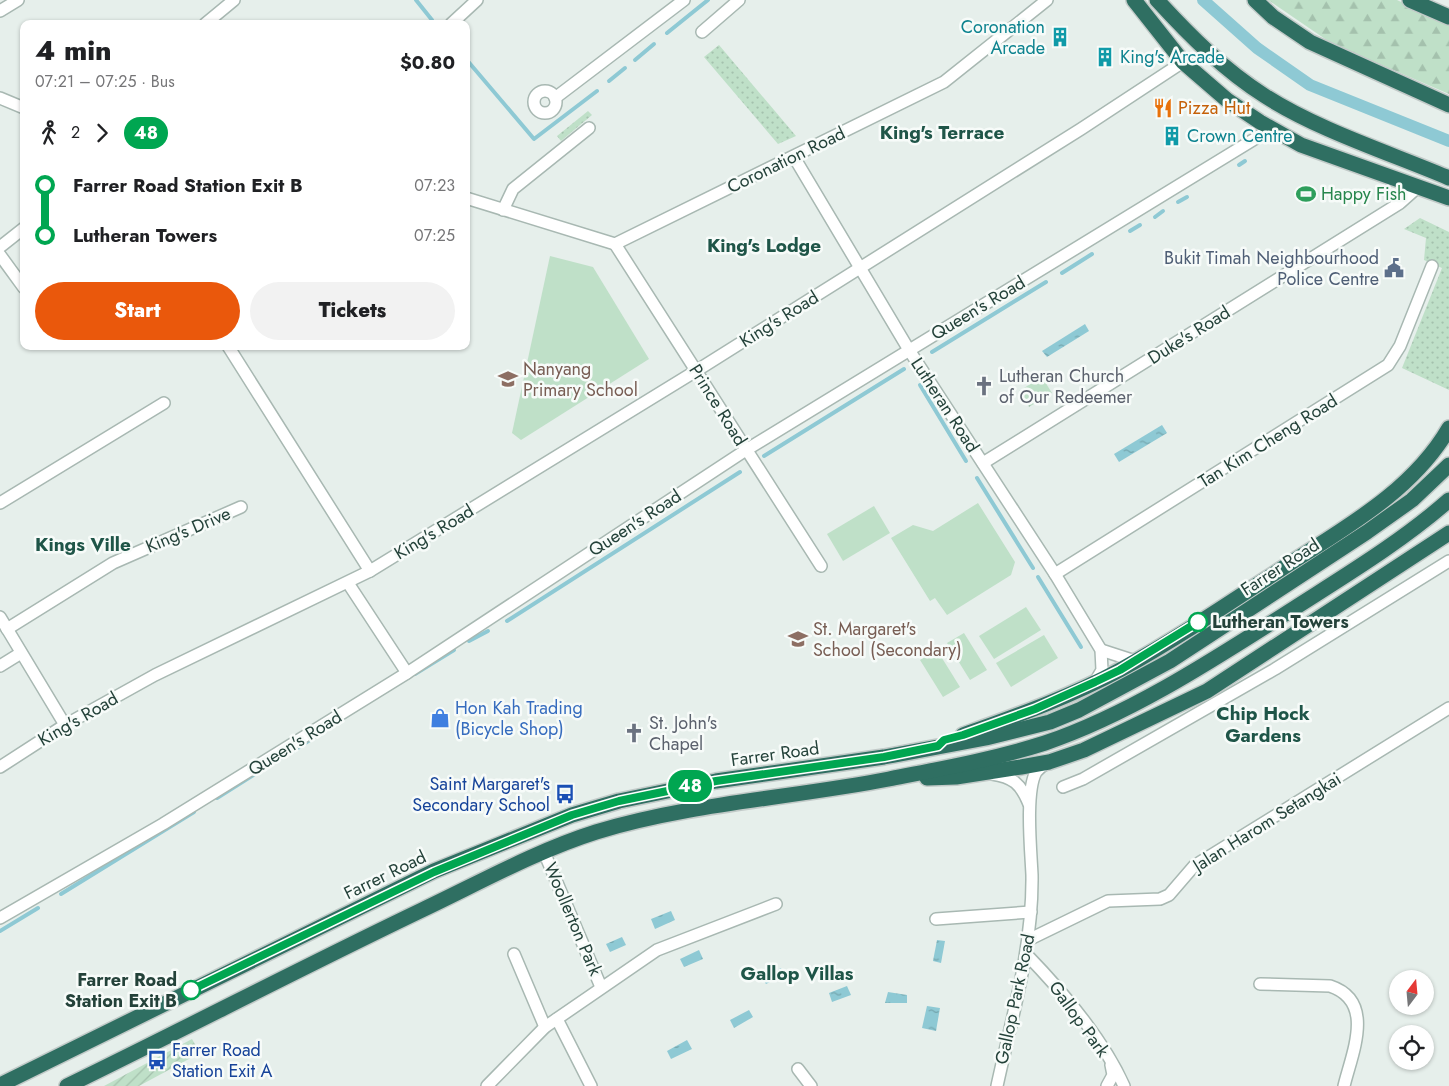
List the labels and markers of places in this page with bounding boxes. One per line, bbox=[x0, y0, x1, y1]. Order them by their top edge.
place label: Coronation Arcade bbox=[961, 14, 1045, 61]
building icon: Coronation Arcade bbox=[1049, 26, 1071, 48]
place label: King's Arcade bbox=[1120, 44, 1225, 70]
building icon: King's Arcade bbox=[1094, 46, 1116, 68]
place label: Pizza Hut bbox=[1178, 95, 1251, 121]
restaurant icon: Pizza Hut bbox=[1152, 97, 1174, 119]
place label: Crown Centre bbox=[1187, 123, 1292, 149]
building icon: Crown Centre bbox=[1161, 125, 1183, 147]
place label: Happy Fish bbox=[1321, 181, 1406, 207]
sports icon: Happy Fish bbox=[1295, 183, 1317, 205]
place label: Bukit Timah Neighbourhood Police Centre bbox=[1164, 245, 1379, 292]
public building icon: Bukit Timah Neighbourhood Police Centre bbox=[1383, 257, 1405, 279]
place label: Nanyang Primary School bbox=[523, 356, 638, 403]
place label: Lutheran Church of Our Redeemer bbox=[999, 363, 1133, 410]
school or university icon: Nanyang Primary School bbox=[497, 368, 519, 390]
church icon: Lutheran Church of Our Redeemer bbox=[973, 375, 995, 397]
place label: Lutheran Towers bbox=[1212, 609, 1349, 635]
marker: Lutheran Towers bbox=[1188, 612, 1208, 632]
place label: St. Margaret's School (Secondary) bbox=[813, 616, 962, 663]
school or university icon: St. Margaret's School (Secondary) bbox=[787, 628, 809, 650]
place label: Hon Kah Trading (Bicycle Shop) bbox=[455, 695, 583, 742]
shop icon: Hon Kah Trading (Bicycle Shop) bbox=[429, 707, 451, 729]
place label: St. John's Chapel bbox=[649, 710, 717, 757]
church icon: St. John's Chapel bbox=[623, 722, 645, 744]
place label: Saint Margaret's Secondary School bbox=[412, 771, 550, 818]
bus stop icon: Saint Margaret's Secondary School bbox=[554, 783, 576, 805]
place label: Farrer Road Station Exit B bbox=[65, 967, 177, 1014]
marker: Farrer Road Station Exit B bbox=[181, 980, 201, 1000]
place label: Farrer Road Station Exit A bbox=[172, 1037, 272, 1084]
bus stop icon: Farrer Road Station Exit A bbox=[146, 1049, 168, 1071]

